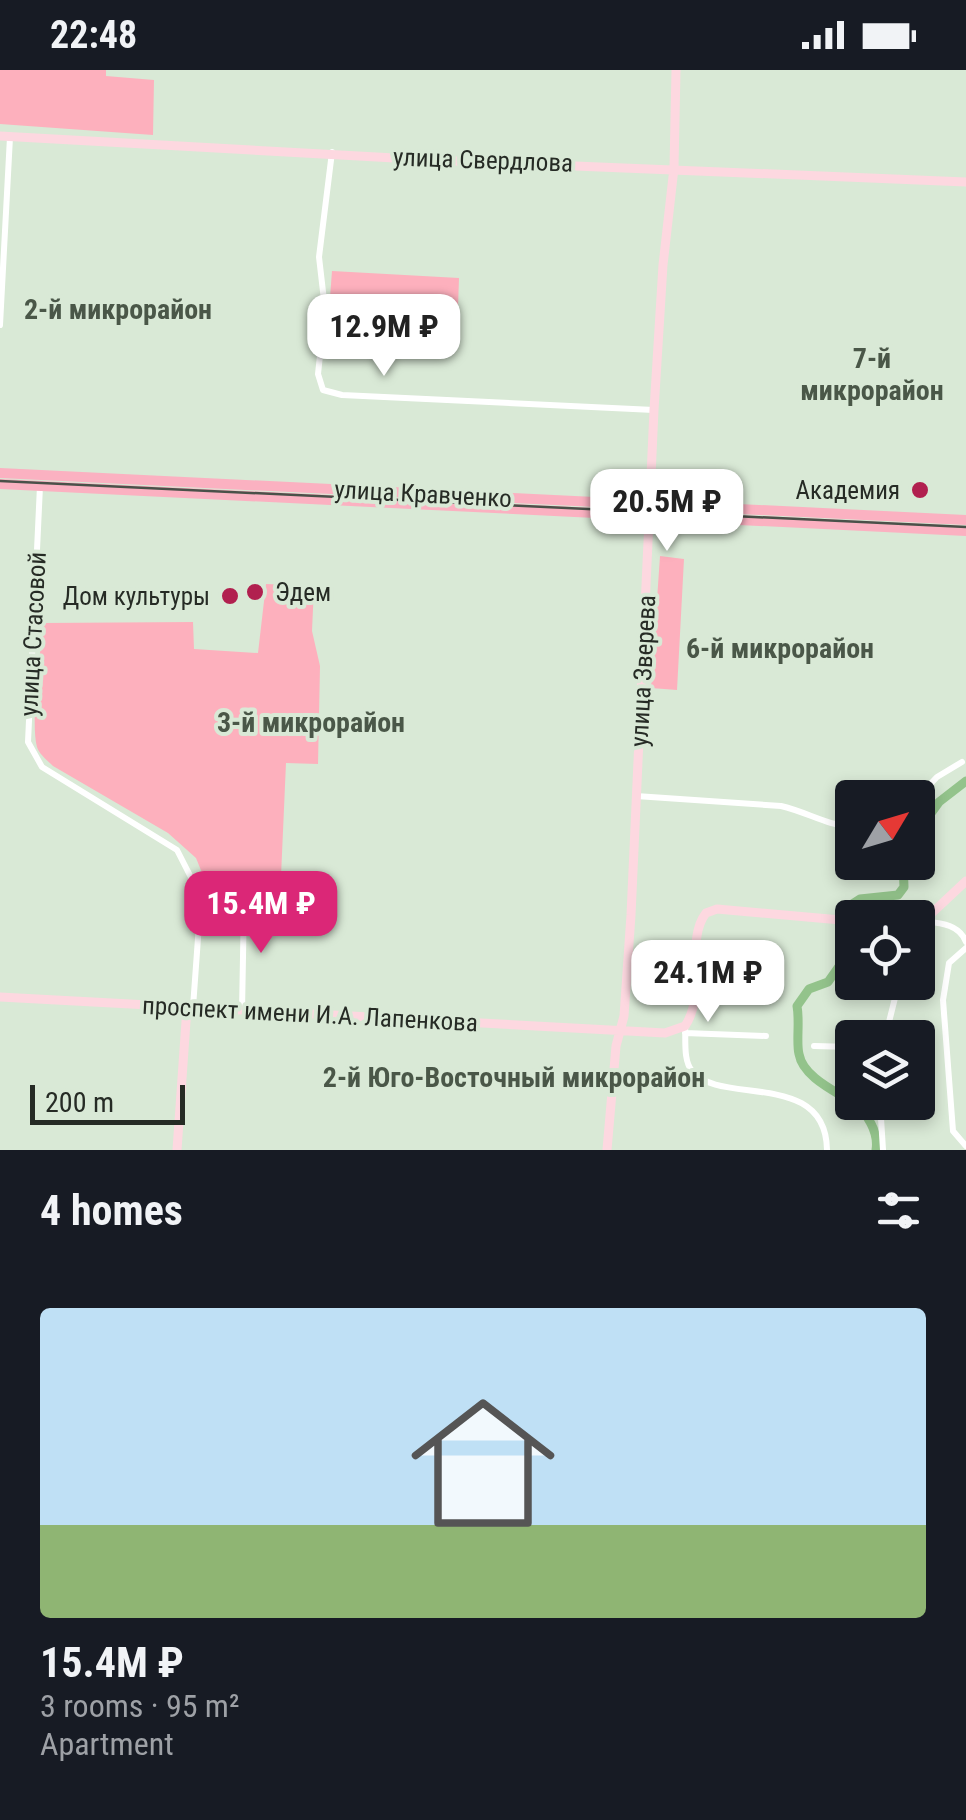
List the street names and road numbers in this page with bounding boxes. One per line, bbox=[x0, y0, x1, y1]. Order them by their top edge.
street label: улица Свердлова bbox=[393, 142, 573, 178]
street label: улица Кравченко bbox=[334, 475, 512, 513]
street label: улица Стасовой bbox=[14, 551, 52, 717]
street label: улица Зверева bbox=[625, 594, 661, 748]
street label: проспект имени И.А. Лапенкова bbox=[141, 991, 479, 1037]

